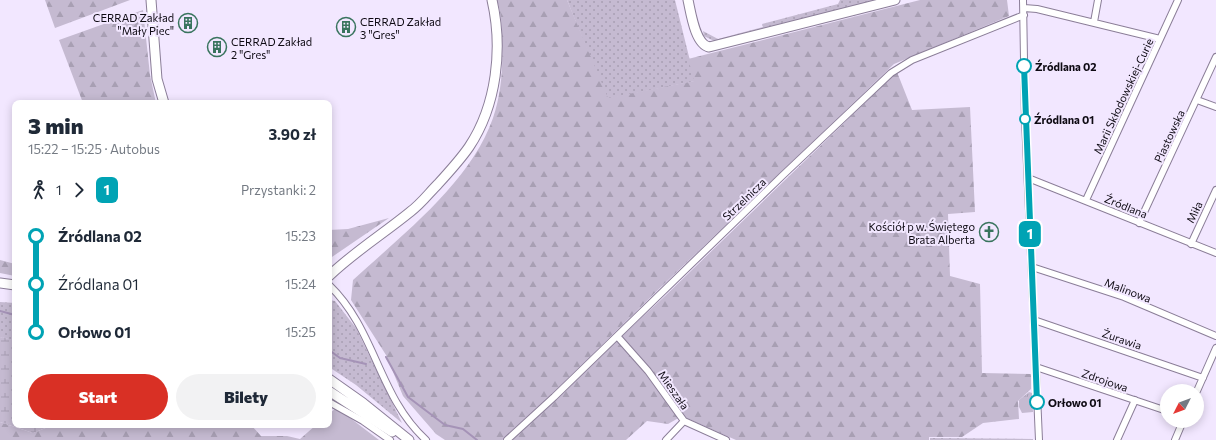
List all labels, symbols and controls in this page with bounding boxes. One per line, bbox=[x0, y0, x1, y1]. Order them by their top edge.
place label: CERRAD Zakład "Mały Piec" bbox=[93, 11, 174, 37]
building icon: CERRAD Zakład "Mały Piec" bbox=[177, 12, 199, 34]
place label: CERRAD Zakład 3 "Gres" bbox=[360, 15, 441, 41]
building icon: CERRAD Zakład 3 "Gres" bbox=[335, 16, 357, 38]
place label: CERRAD Zakład 2 "Gres" bbox=[231, 35, 312, 61]
building icon: CERRAD Zakład 2 "Gres" bbox=[206, 36, 228, 58]
street label: Marii Skłodowskiej-Curie bbox=[1091, 36, 1156, 156]
marker: Źródlana 02 bbox=[1016, 58, 1032, 74]
place label: Źródlana 02 bbox=[1035, 59, 1097, 73]
street label: Piastowska bbox=[1151, 108, 1187, 164]
text: 3 min bbox=[28, 112, 84, 139]
place label: Źródlana 01 bbox=[1034, 112, 1094, 126]
marker: Źródlana 01 bbox=[1019, 113, 1031, 125]
text: 3.90 zł bbox=[269, 125, 316, 143]
text: 15:22 – 15:25 · Autobus bbox=[28, 141, 160, 157]
street label: Strzelnicza bbox=[720, 175, 768, 223]
icon: walk bbox=[28, 179, 50, 201]
icon: forward bbox=[68, 179, 90, 201]
text: 1 bbox=[104, 181, 110, 198]
text: 1 bbox=[56, 182, 62, 198]
text: Przystanki: 2 bbox=[241, 182, 316, 198]
street label: Źródlana bbox=[1103, 191, 1150, 220]
street label: Miła bbox=[1183, 199, 1205, 225]
place label: Kościół p w. Świętego Brata Alberta bbox=[868, 219, 975, 246]
church icon: Kościół p w. Świętego Brata Alberta bbox=[978, 221, 1000, 243]
line badge: 1 bbox=[1017, 221, 1043, 247]
text: 1 bbox=[1027, 225, 1033, 242]
text: Źródlana 02 bbox=[58, 227, 142, 245]
text: 15:23 bbox=[285, 228, 316, 244]
text: Źródlana 01 bbox=[58, 275, 139, 293]
street label: Malinowa bbox=[1103, 275, 1153, 305]
text: 15:24 bbox=[285, 276, 316, 292]
text: Orłowo 01 bbox=[58, 323, 131, 341]
text: 15:25 bbox=[285, 324, 316, 340]
street label: Żurawia bbox=[1101, 325, 1144, 352]
street label: Zdrojowa bbox=[1080, 366, 1130, 394]
street label: Mieszała bbox=[656, 368, 692, 412]
button: Start bbox=[28, 374, 168, 420]
button: Bilety bbox=[176, 374, 316, 420]
north arrow bbox=[1160, 384, 1204, 428]
map controls bbox=[1160, 384, 1204, 428]
marker: Orłowo 01 bbox=[1029, 394, 1045, 410]
place label: Orłowo 01 bbox=[1048, 396, 1102, 409]

